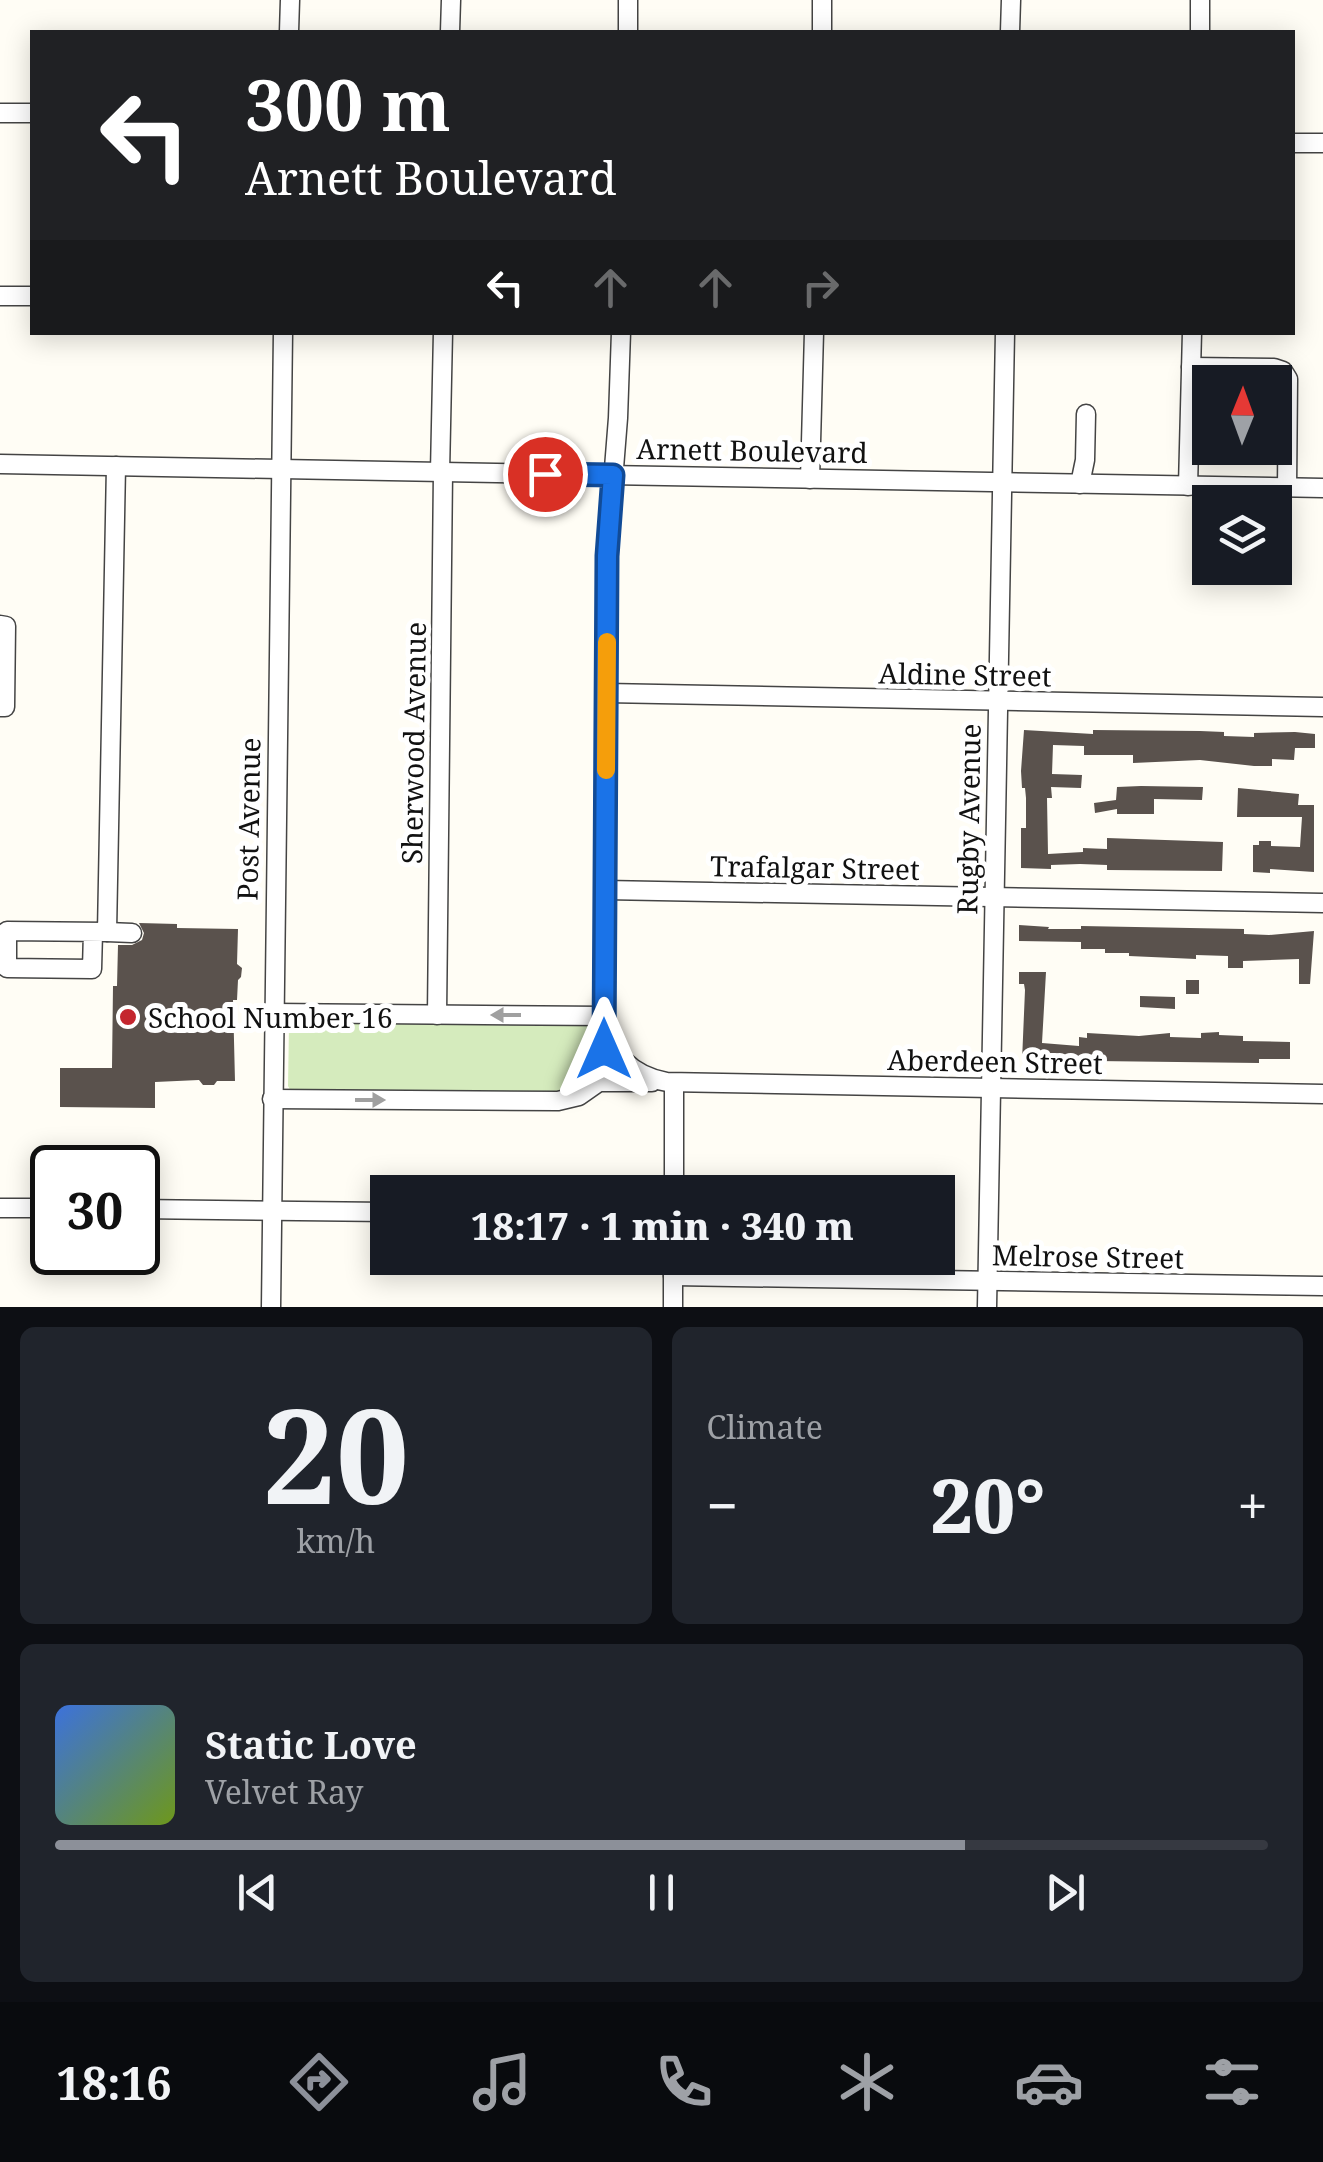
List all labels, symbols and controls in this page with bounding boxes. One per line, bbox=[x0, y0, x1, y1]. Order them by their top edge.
text: 300 m bbox=[245, 56, 451, 152]
icon: left bbox=[80, 70, 210, 200]
text: Arnett Boulevard bbox=[245, 147, 617, 208]
icon: left bbox=[478, 260, 533, 315]
icon: ahead bbox=[583, 260, 638, 315]
icon: ahead bbox=[688, 260, 743, 315]
icon: right bbox=[793, 260, 848, 315]
north arrow bbox=[1192, 365, 1292, 465]
map controls bbox=[1192, 365, 1292, 585]
street label: Arnett Boulevard bbox=[636, 429, 868, 471]
pin bbox=[503, 432, 588, 517]
icon: arrive bbox=[518, 447, 573, 502]
button: layers bbox=[1192, 485, 1292, 585]
street label: Sherwood Avenue bbox=[392, 622, 434, 864]
street label: Aldine Street bbox=[878, 653, 1052, 695]
street label: Rugby Avenue bbox=[947, 723, 989, 915]
street label: Post Avenue bbox=[228, 737, 268, 901]
street label: Trafalgar Street bbox=[710, 846, 920, 888]
position arrow bbox=[552, 997, 656, 1101]
place label: School Number 16 bbox=[148, 998, 393, 1036]
marker: School Number 16 bbox=[117, 1006, 139, 1028]
one-way arrow bbox=[490, 1007, 522, 1023]
street label: Aberdeen Street bbox=[887, 1040, 1103, 1082]
one-way arrow bbox=[354, 1092, 386, 1108]
speed limit sign: 30 bbox=[30, 1145, 160, 1275]
text: 18:17 · 1 min · 340 m bbox=[471, 1199, 854, 1251]
street label: Melrose Street bbox=[992, 1235, 1185, 1277]
text: 20 bbox=[262, 1365, 409, 1542]
text: Climate bbox=[707, 1405, 823, 1448]
text: 20° bbox=[930, 1453, 1045, 1555]
text: − bbox=[707, 1467, 738, 1542]
text: + bbox=[1237, 1467, 1268, 1542]
text: km/h bbox=[297, 1519, 375, 1562]
text: Static Love bbox=[205, 1718, 417, 1770]
text: Velvet Ray bbox=[205, 1770, 363, 1813]
icon: previous bbox=[230, 1865, 285, 1920]
icon: pause bbox=[634, 1865, 689, 1920]
icon: next bbox=[1038, 1865, 1093, 1920]
icon: directions bbox=[284, 2047, 354, 2117]
icon: music bbox=[467, 2047, 537, 2117]
icon: phone bbox=[649, 2047, 719, 2117]
icon: climate bbox=[832, 2047, 902, 2117]
icon: car bbox=[1014, 2047, 1084, 2117]
icon: filters bbox=[1197, 2047, 1267, 2117]
text: 18:16 bbox=[56, 2052, 172, 2113]

